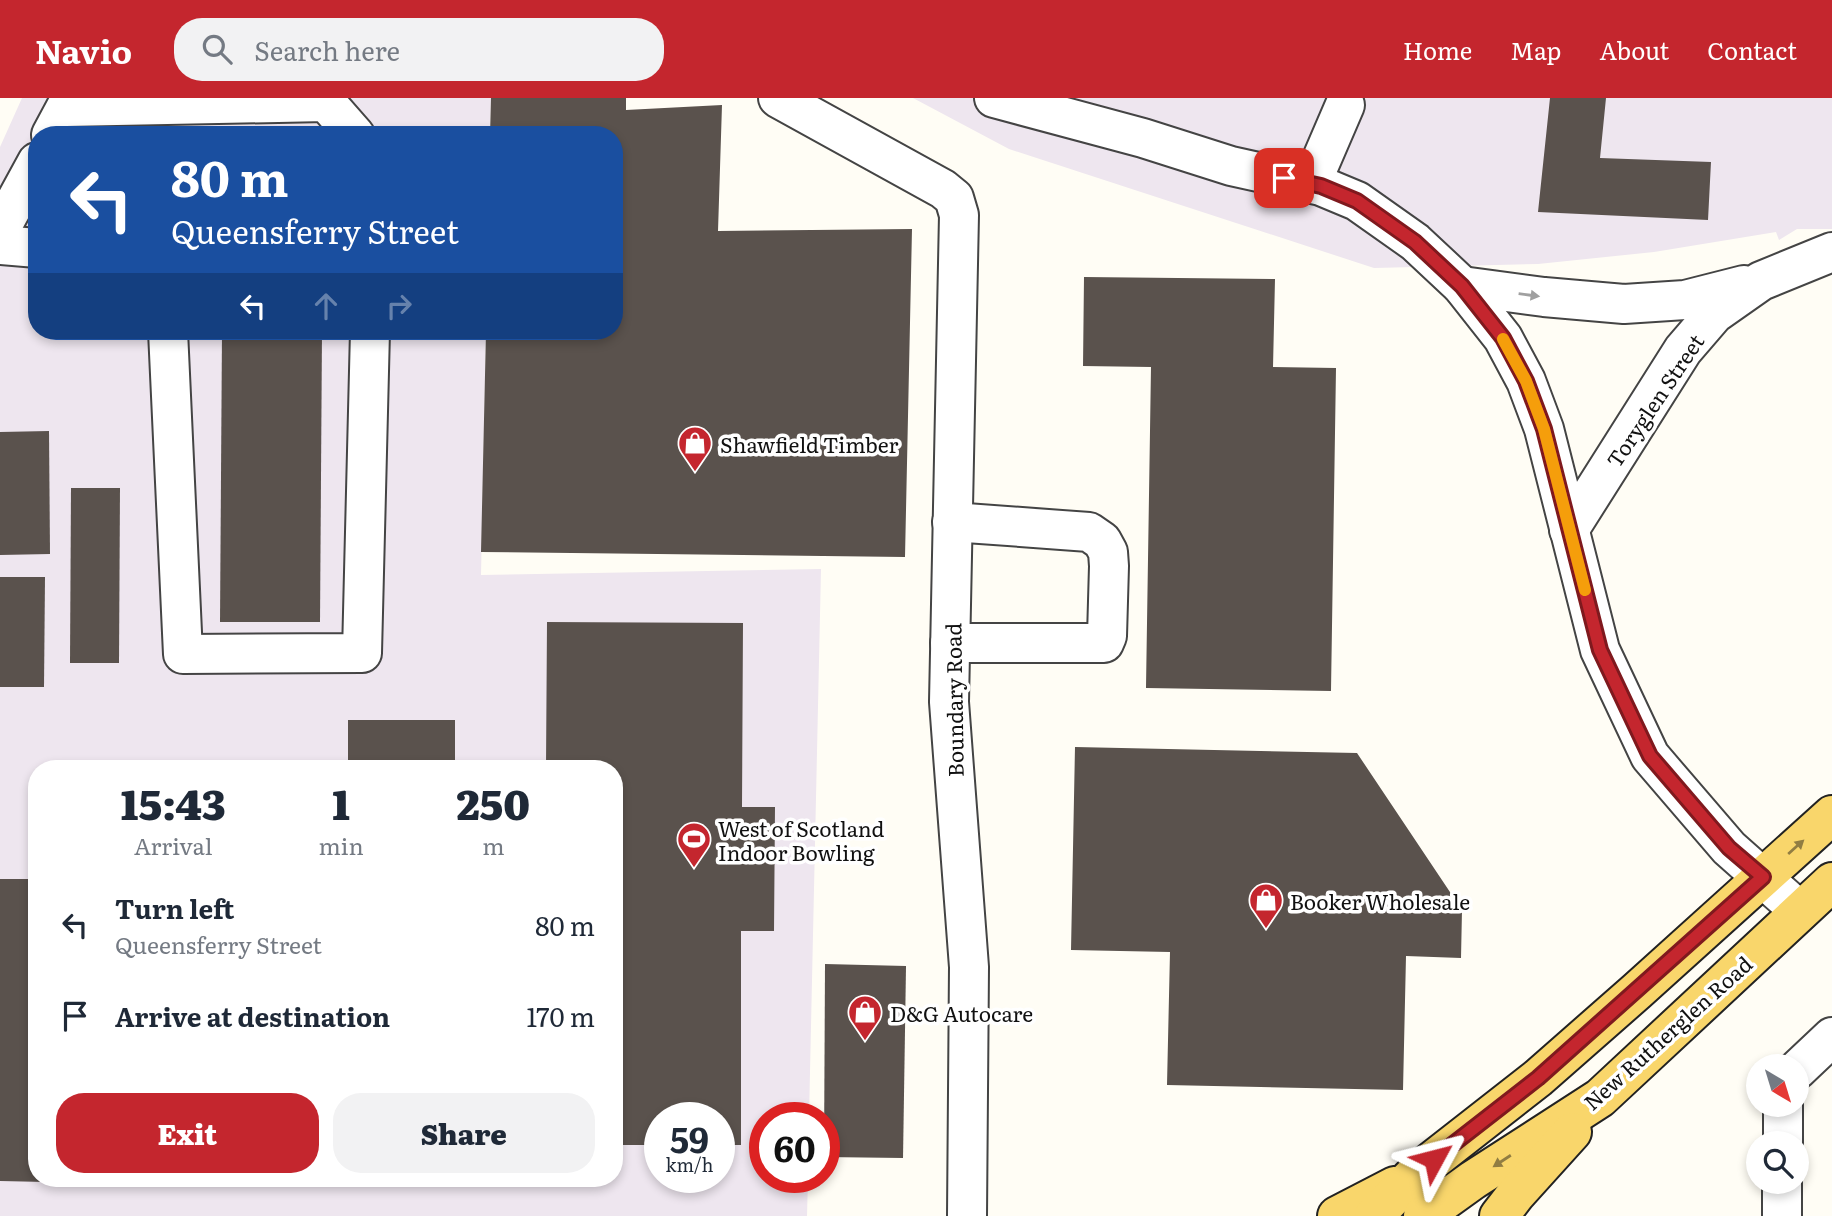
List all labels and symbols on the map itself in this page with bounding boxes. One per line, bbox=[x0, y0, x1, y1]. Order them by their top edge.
pin bbox=[1254, 148, 1314, 208]
one-way arrow bbox=[1518, 290, 1540, 301]
street label: Toryglen Street bbox=[1598, 327, 1710, 473]
shop icon: Shawfield Timber bbox=[676, 424, 714, 473]
place label: Shawfield Timber bbox=[720, 428, 898, 459]
street label: Boundary Road bbox=[936, 622, 970, 777]
place label: West of Scotland Indoor Bowling bbox=[718, 812, 885, 867]
sports icon: West of Scotland Indoor Bowling bbox=[675, 820, 713, 869]
one-way arrow bbox=[1788, 840, 1805, 856]
shop icon: Booker Wholesale bbox=[1247, 881, 1285, 930]
place label: Booker Wholesale bbox=[1290, 885, 1470, 916]
street label: New Rutherglen Road bbox=[1576, 948, 1758, 1116]
shop icon: D&G Autocare bbox=[846, 993, 884, 1042]
place label: D&G Autocare bbox=[890, 997, 1033, 1028]
north arrow bbox=[1746, 1054, 1810, 1116]
speed limit sign: 60 bbox=[749, 1102, 840, 1193]
position arrow bbox=[1397, 1122, 1471, 1196]
one-way arrow bbox=[1492, 1155, 1511, 1168]

